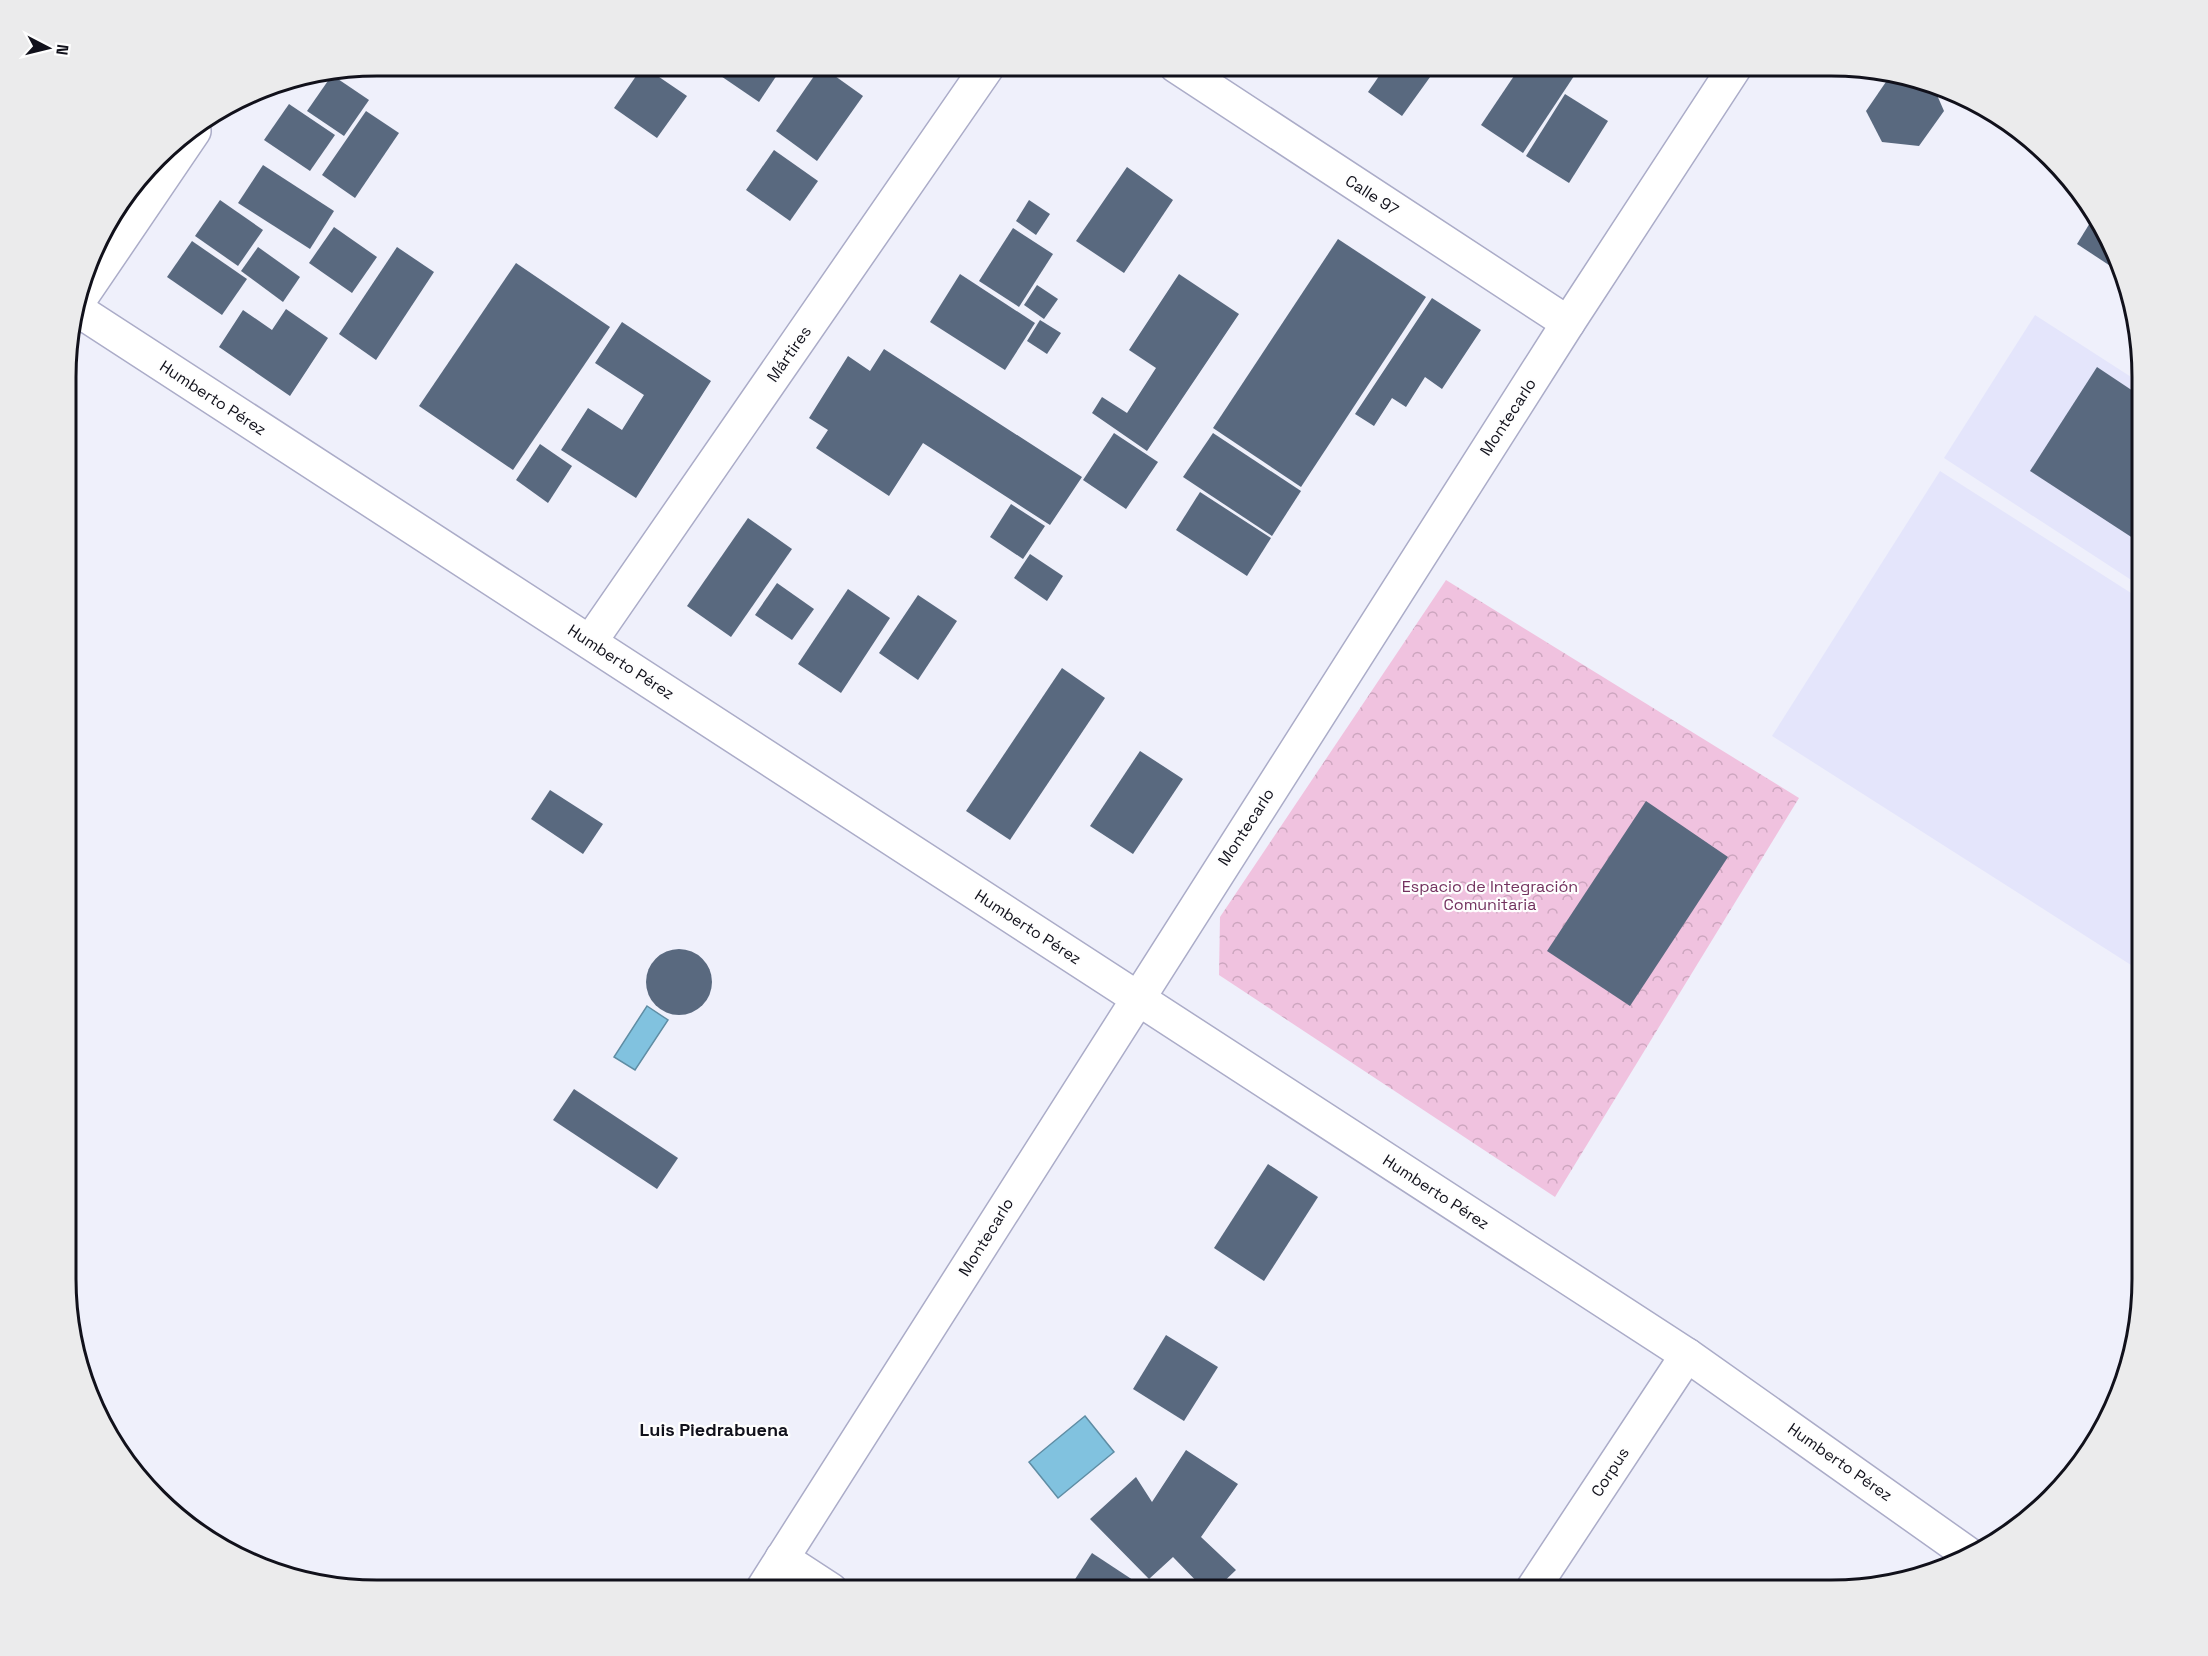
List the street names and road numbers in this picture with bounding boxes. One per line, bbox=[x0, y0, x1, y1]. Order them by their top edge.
street label: Calle 97 bbox=[1341, 170, 1403, 220]
street label: Mártires bbox=[762, 322, 816, 386]
street label: Humberto Pérez bbox=[156, 356, 270, 440]
street label: Montecarlo bbox=[1475, 374, 1541, 460]
street label: Humberto Pérez bbox=[564, 620, 678, 704]
street label: Montecarlo bbox=[1213, 784, 1279, 870]
street label: Humberto Pérez bbox=[971, 885, 1085, 969]
street label: Humberto Pérez bbox=[1379, 1150, 1493, 1234]
street label: Montecarlo bbox=[954, 1194, 1018, 1280]
street label: Humberto Pérez bbox=[1784, 1418, 1896, 1506]
street label: Corpus bbox=[1586, 1443, 1634, 1501]

